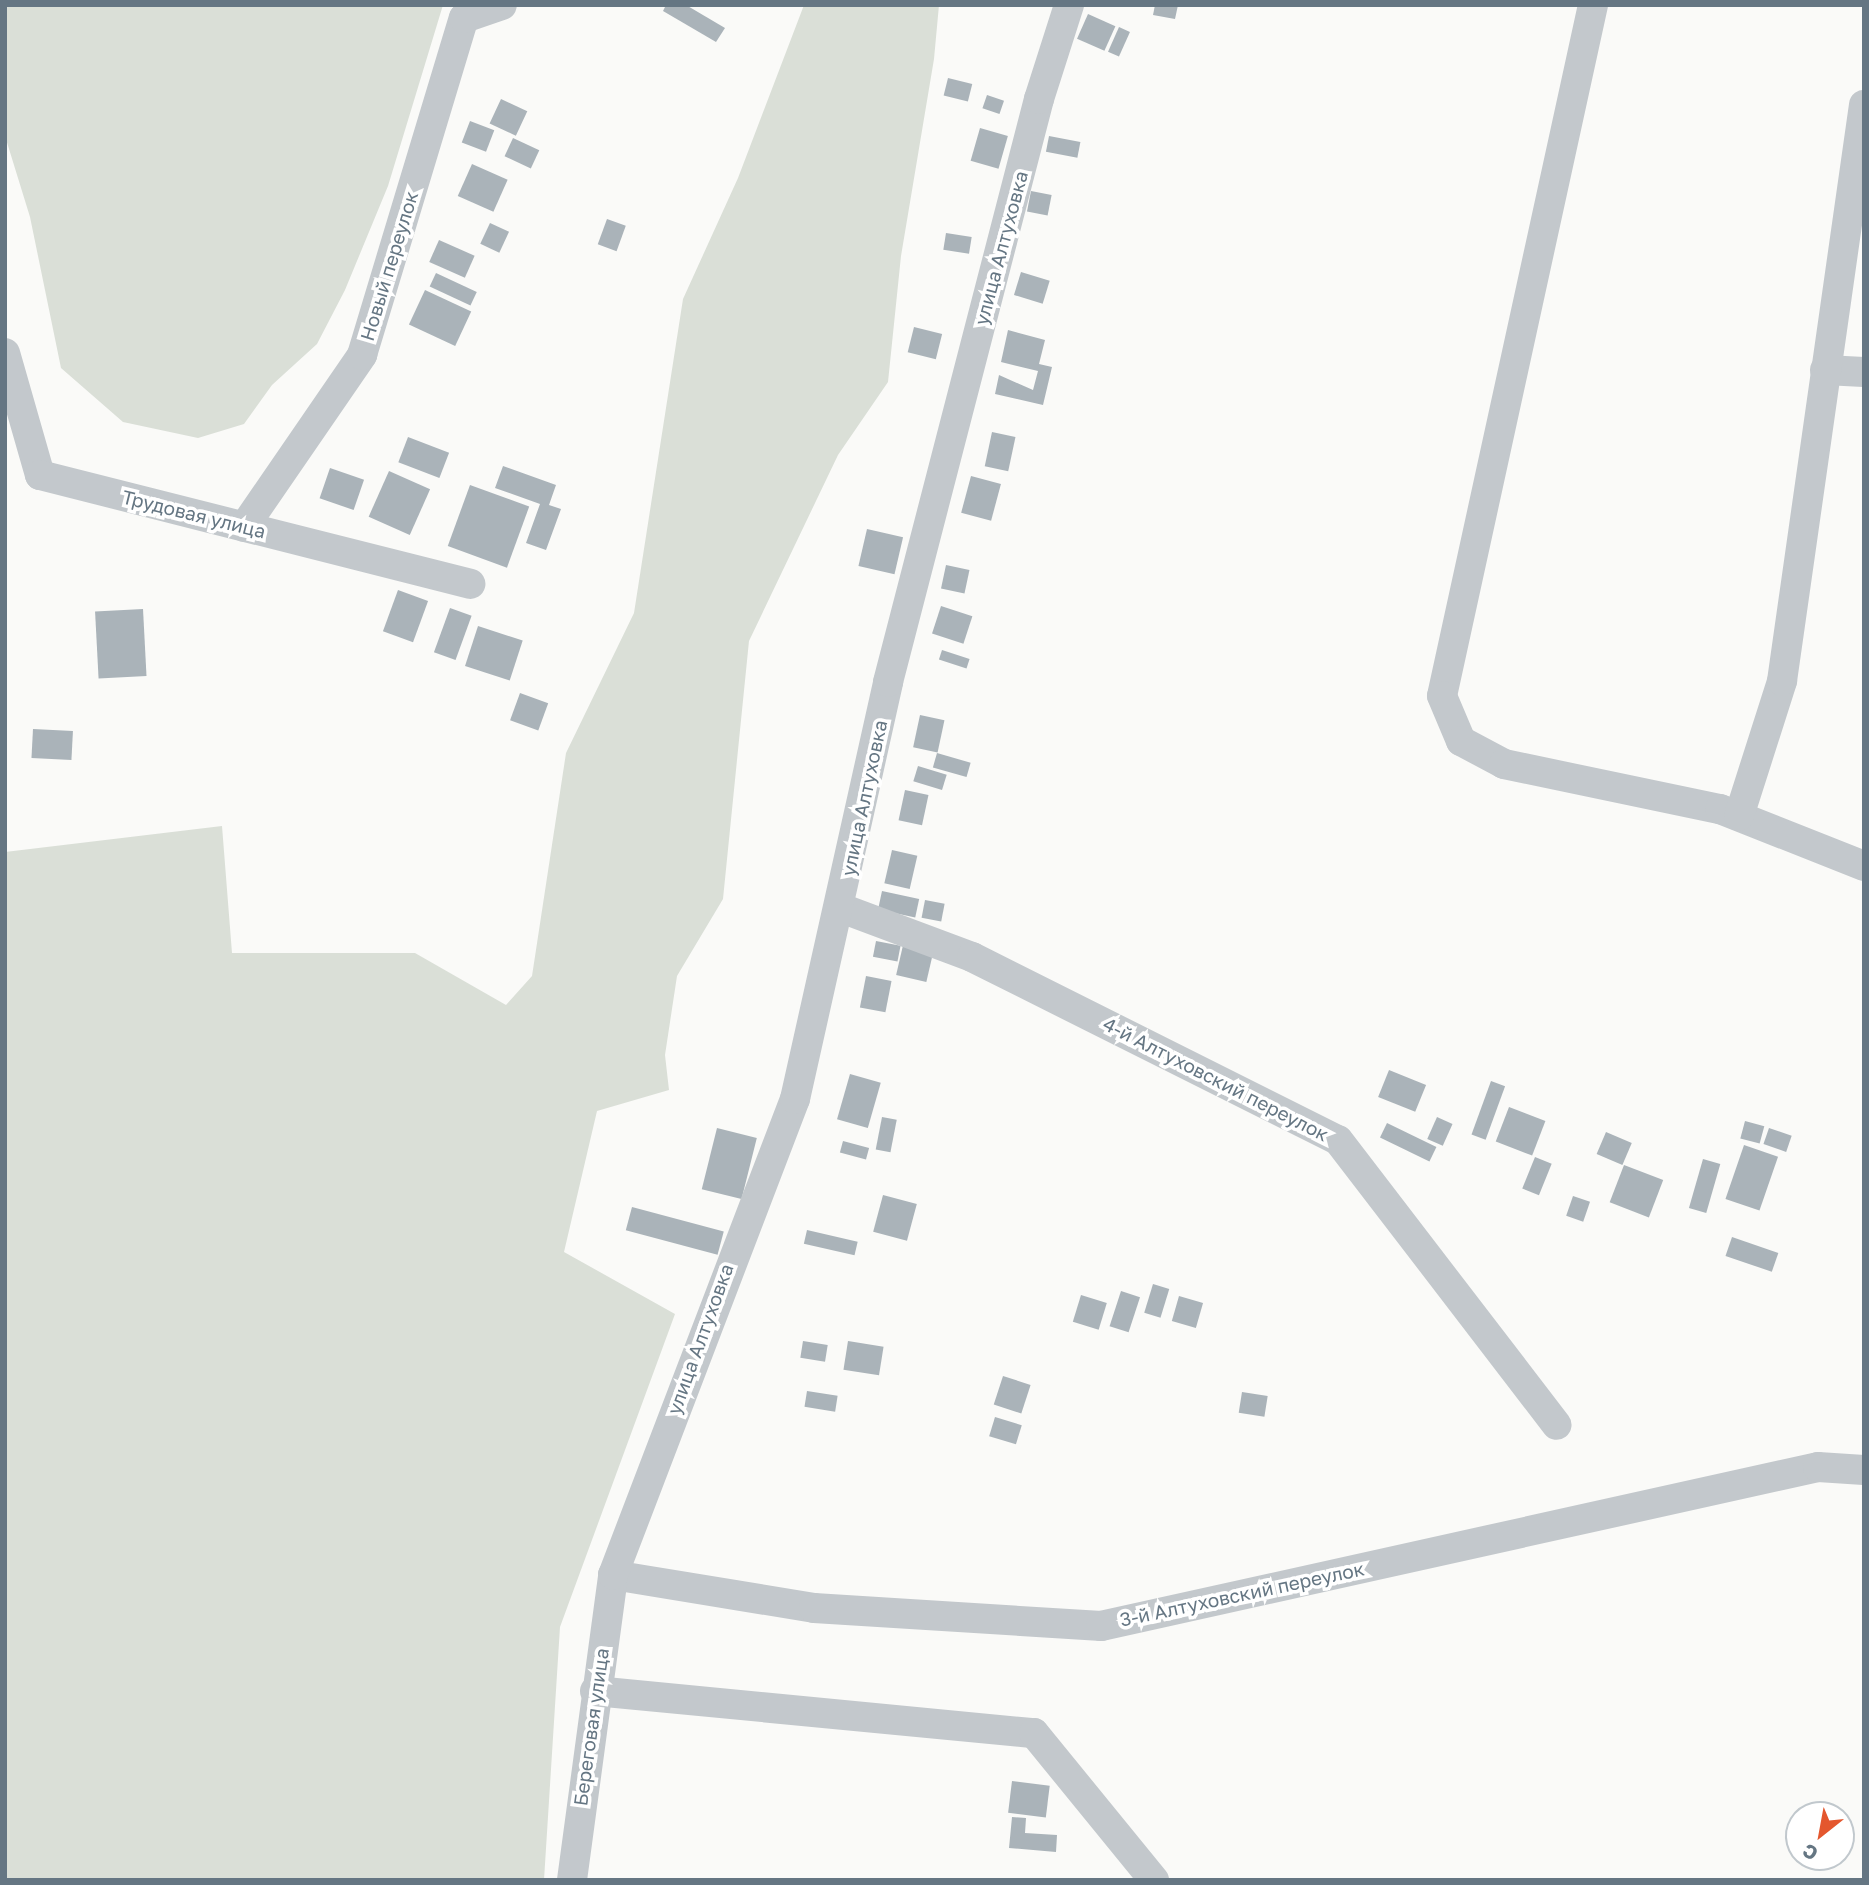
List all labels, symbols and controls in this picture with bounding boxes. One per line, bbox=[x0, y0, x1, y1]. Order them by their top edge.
street label: улица Алтуховка bbox=[969, 168, 1033, 328]
street label: Новый переулок bbox=[355, 188, 423, 344]
street label: Трудовая улица bbox=[120, 485, 268, 543]
street label: улица Алтуховка bbox=[836, 718, 892, 878]
street label: 4-й Алтуховский переулок bbox=[1100, 1012, 1332, 1146]
street label: улица Алтуховка bbox=[662, 1260, 738, 1418]
street label: 3-й Алтуховский переулок bbox=[1118, 1557, 1366, 1631]
street label: Береговая улица bbox=[569, 1647, 613, 1807]
north arrow bbox=[1785, 1801, 1855, 1871]
text: С bbox=[1798, 1839, 1822, 1866]

